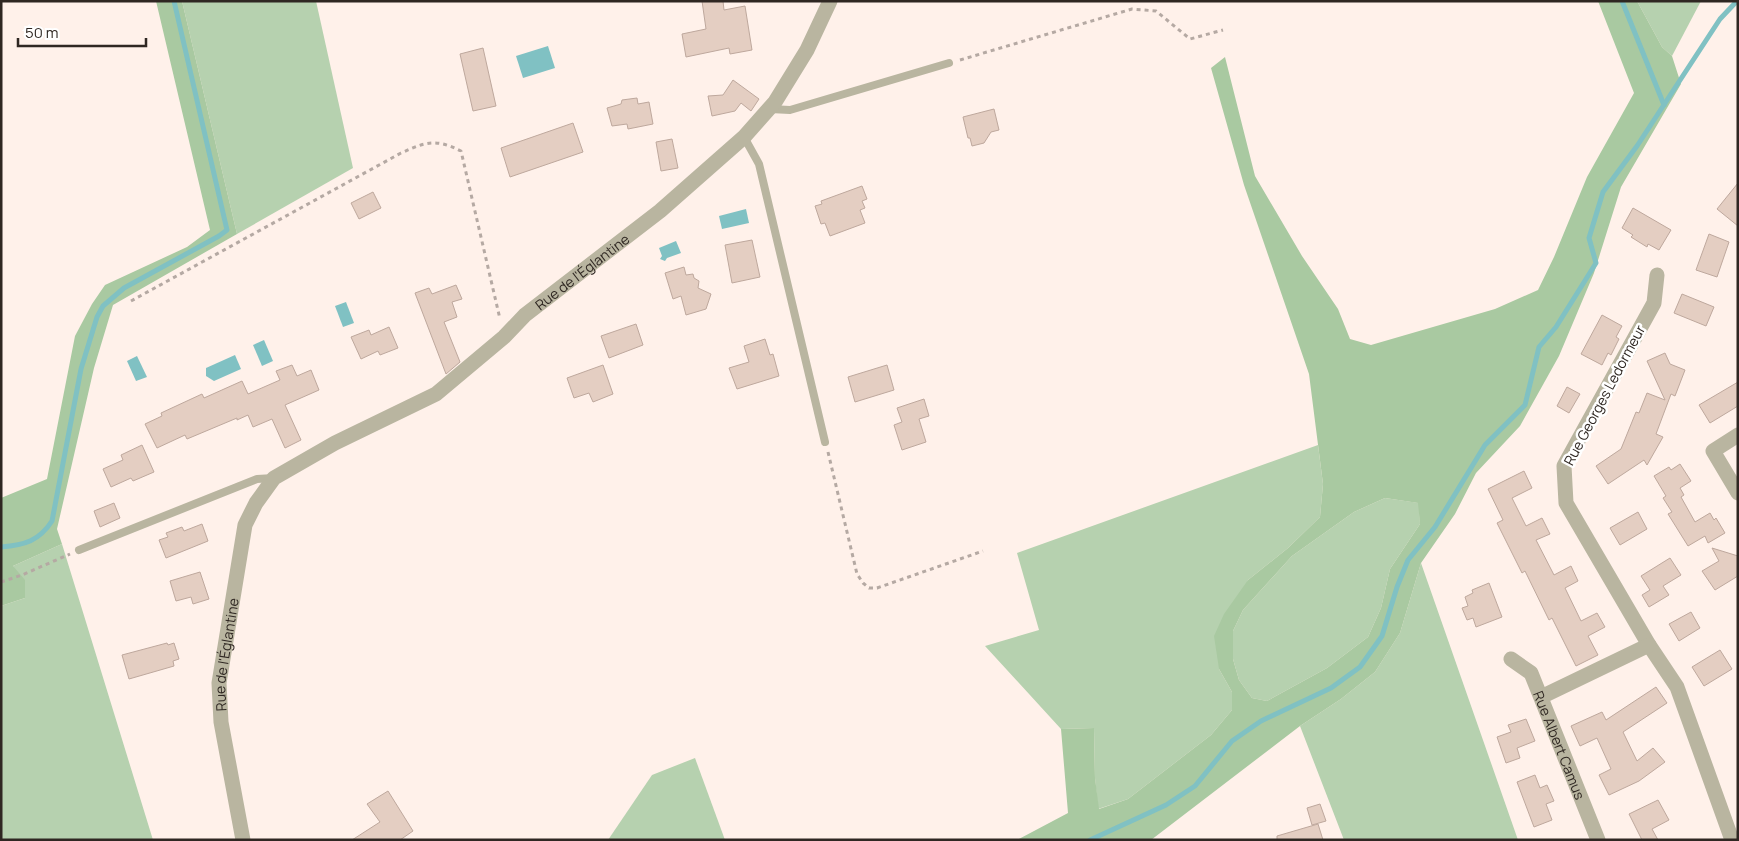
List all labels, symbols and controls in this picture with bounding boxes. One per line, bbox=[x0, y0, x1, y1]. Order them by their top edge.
scale bar bbox=[18, 15, 145, 47]
text: 50 m bbox=[25, 22, 59, 43]
street label: Rue de l'Églantine bbox=[531, 229, 633, 314]
street label: Rue Georges Ledormeur bbox=[1559, 322, 1649, 468]
street label: Rue de l'Églantine bbox=[210, 597, 242, 712]
street label: Rue Albert Camus bbox=[1530, 688, 1590, 802]

